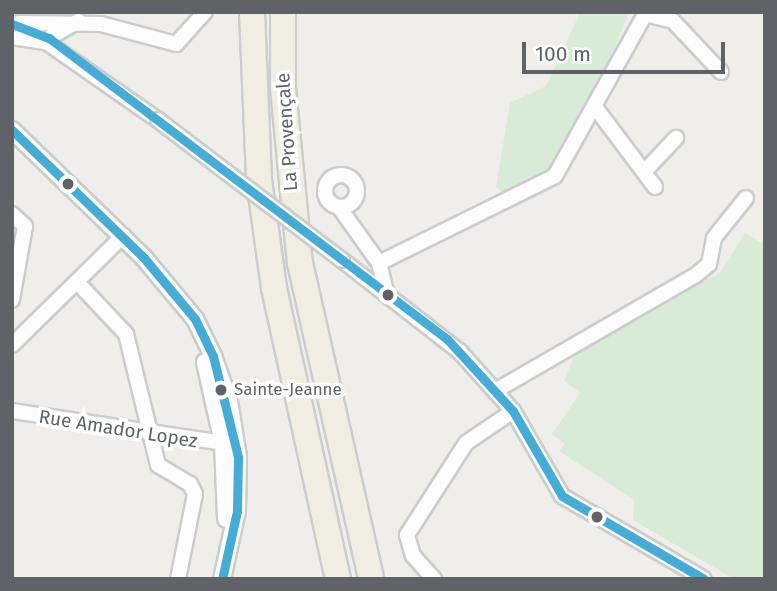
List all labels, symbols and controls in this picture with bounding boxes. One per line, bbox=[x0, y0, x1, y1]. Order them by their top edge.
scale bar bbox=[525, 28, 728, 72]
text: 100 m bbox=[535, 41, 591, 67]
street label: La Provençale bbox=[271, 72, 303, 192]
unlabelled marker bbox=[61, 177, 75, 191]
unlabelled marker bbox=[381, 288, 395, 302]
place label: Sainte-Jeanne bbox=[234, 380, 342, 400]
marker: Sainte-Jeanne bbox=[214, 383, 228, 397]
street label: Rue Amador Lopez bbox=[37, 405, 199, 453]
unlabelled marker bbox=[590, 510, 604, 524]

